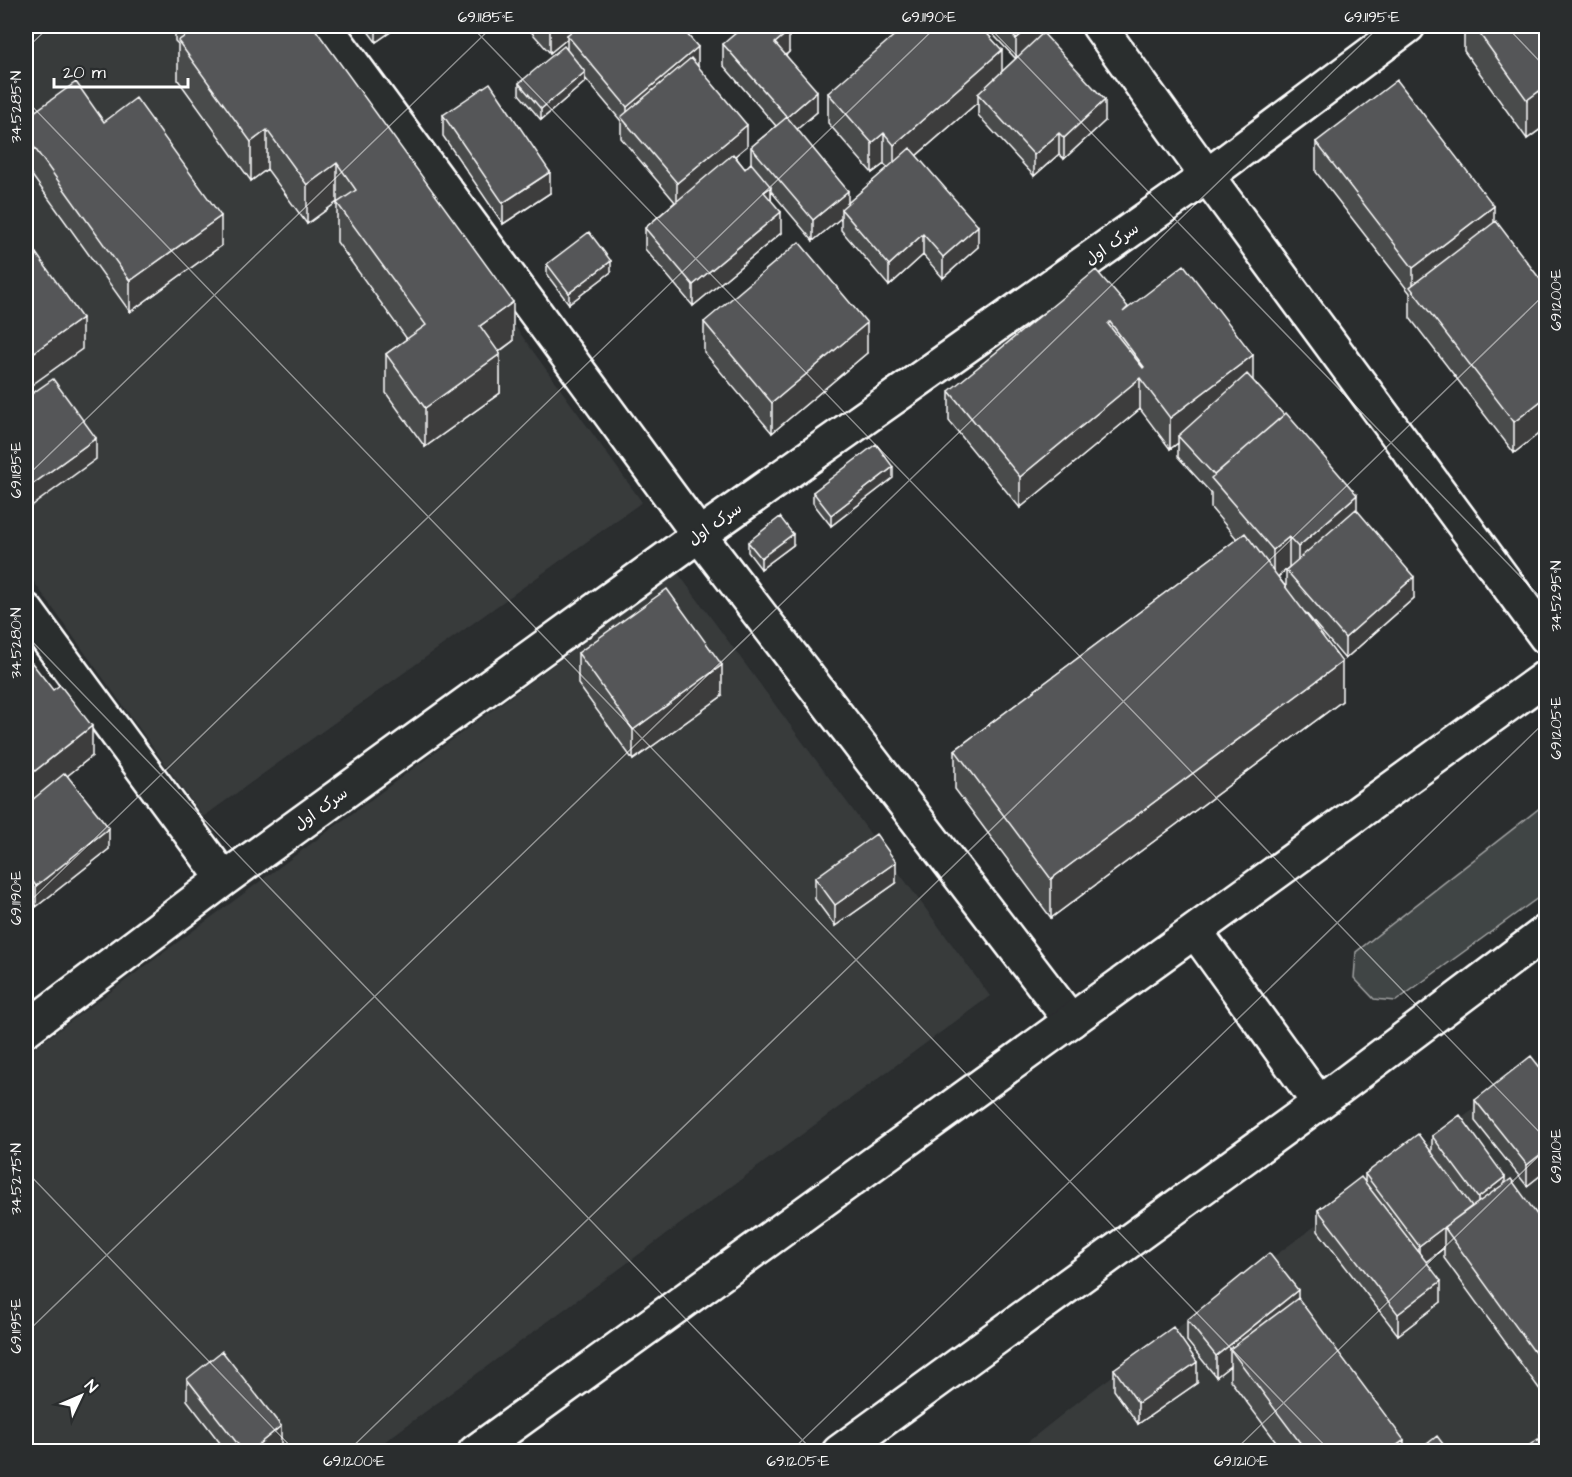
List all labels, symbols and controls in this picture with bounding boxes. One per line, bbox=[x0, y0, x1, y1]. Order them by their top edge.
text: 69.1185°E bbox=[458, 7, 514, 28]
text: 69.1190°E bbox=[902, 7, 956, 28]
text: 69.1195°E bbox=[1344, 7, 1400, 28]
scale bar bbox=[54, 51, 188, 89]
text: 20 m bbox=[63, 60, 106, 85]
text: 34.5285°N bbox=[6, 71, 27, 143]
street label: سرک‌ اول bbox=[1081, 217, 1143, 271]
text: 69.1200°E bbox=[1546, 269, 1567, 331]
text: 69.1185°E bbox=[6, 442, 27, 498]
street label: سرک‌ اول bbox=[684, 497, 746, 551]
text: 34.5295°N bbox=[1546, 560, 1567, 632]
text: 34.5280°N bbox=[6, 607, 27, 679]
text: 69.1205°E bbox=[1546, 696, 1567, 759]
street label: سرک‌ اول bbox=[290, 782, 352, 836]
text: 69.1190°E bbox=[6, 871, 27, 925]
text: 69.1210°E bbox=[1546, 1129, 1567, 1183]
text: 34.5275°N bbox=[6, 1143, 27, 1215]
text: 69.1195°E bbox=[6, 1298, 27, 1354]
north arrow bbox=[51, 1366, 111, 1426]
text: N bbox=[80, 1375, 102, 1398]
text: 69.1200°E bbox=[323, 1451, 385, 1472]
text: 69.1205°E bbox=[767, 1451, 830, 1472]
text: 69.1210°E bbox=[1214, 1451, 1268, 1472]

